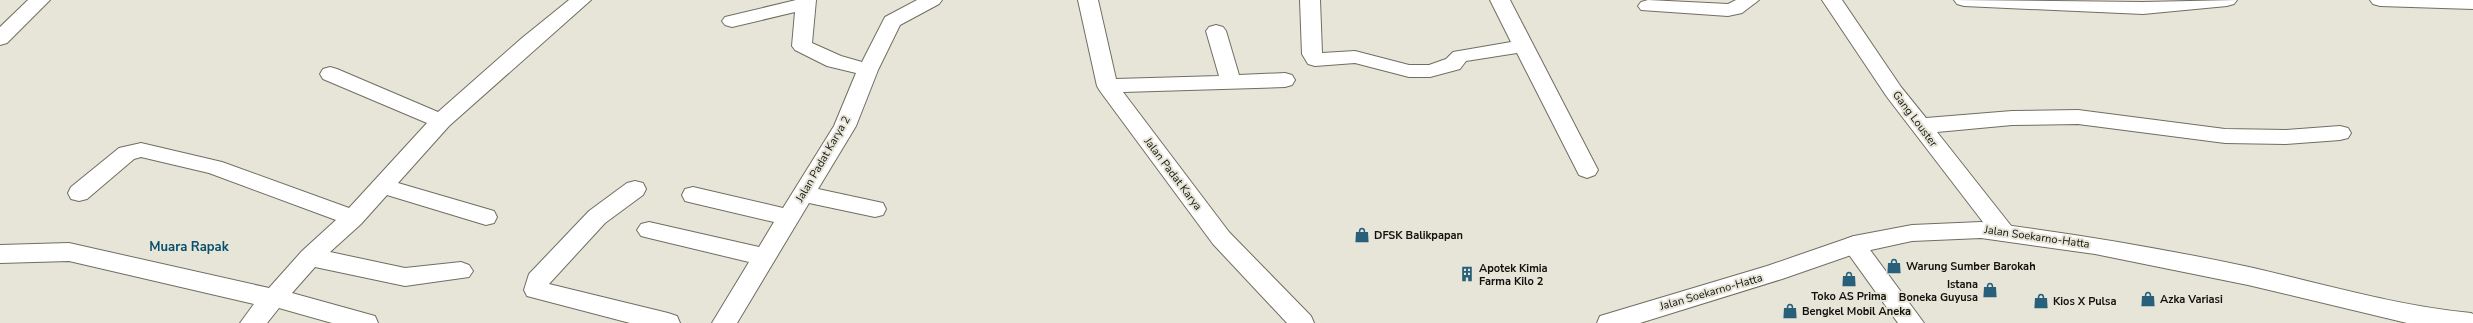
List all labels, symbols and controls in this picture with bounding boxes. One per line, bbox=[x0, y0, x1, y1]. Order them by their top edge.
street label: Gang Louster bbox=[1889, 88, 1941, 150]
street label: Jalan Padat Karya 2 bbox=[792, 113, 854, 206]
street label: Jalan Padat Karya bbox=[1140, 134, 1205, 214]
street label: Jalan Soekarno-Hatta bbox=[1982, 222, 2091, 252]
shop icon: DFSK Balikpapan bbox=[1353, 226, 1371, 244]
place label: DFSK Balikpapan bbox=[1374, 228, 1463, 243]
district label: Muara Rapak bbox=[149, 238, 230, 256]
shop icon: Warung Sumber Barokah bbox=[1885, 257, 1903, 275]
place label: Warung Sumber Barokah bbox=[1906, 259, 2036, 274]
place label: Apotek Kimia Farma Kilo 2 bbox=[1479, 261, 1548, 289]
building icon: Apotek Kimia Farma Kilo 2 bbox=[1458, 265, 1476, 283]
street label: Jalan Soekarno-Hatta bbox=[1657, 270, 1764, 314]
shop icon: Toko AS Prima bbox=[1840, 270, 1858, 288]
place label: Istana Boneka Guyusa bbox=[1899, 277, 1978, 305]
shop icon: Istana Boneka Guyusa bbox=[1981, 281, 1999, 299]
place label: Toko AS Prima bbox=[1811, 289, 1887, 304]
shop icon: Azka Variasi bbox=[2139, 290, 2157, 308]
shop icon: Kios X Pulsa bbox=[2032, 292, 2050, 310]
place label: Azka Variasi bbox=[2160, 292, 2223, 307]
place label: Kios X Pulsa bbox=[2053, 294, 2116, 309]
shop icon: Bengkel Mobil Aneka bbox=[1781, 302, 1799, 320]
place label: Bengkel Mobil Aneka bbox=[1802, 304, 1911, 319]

